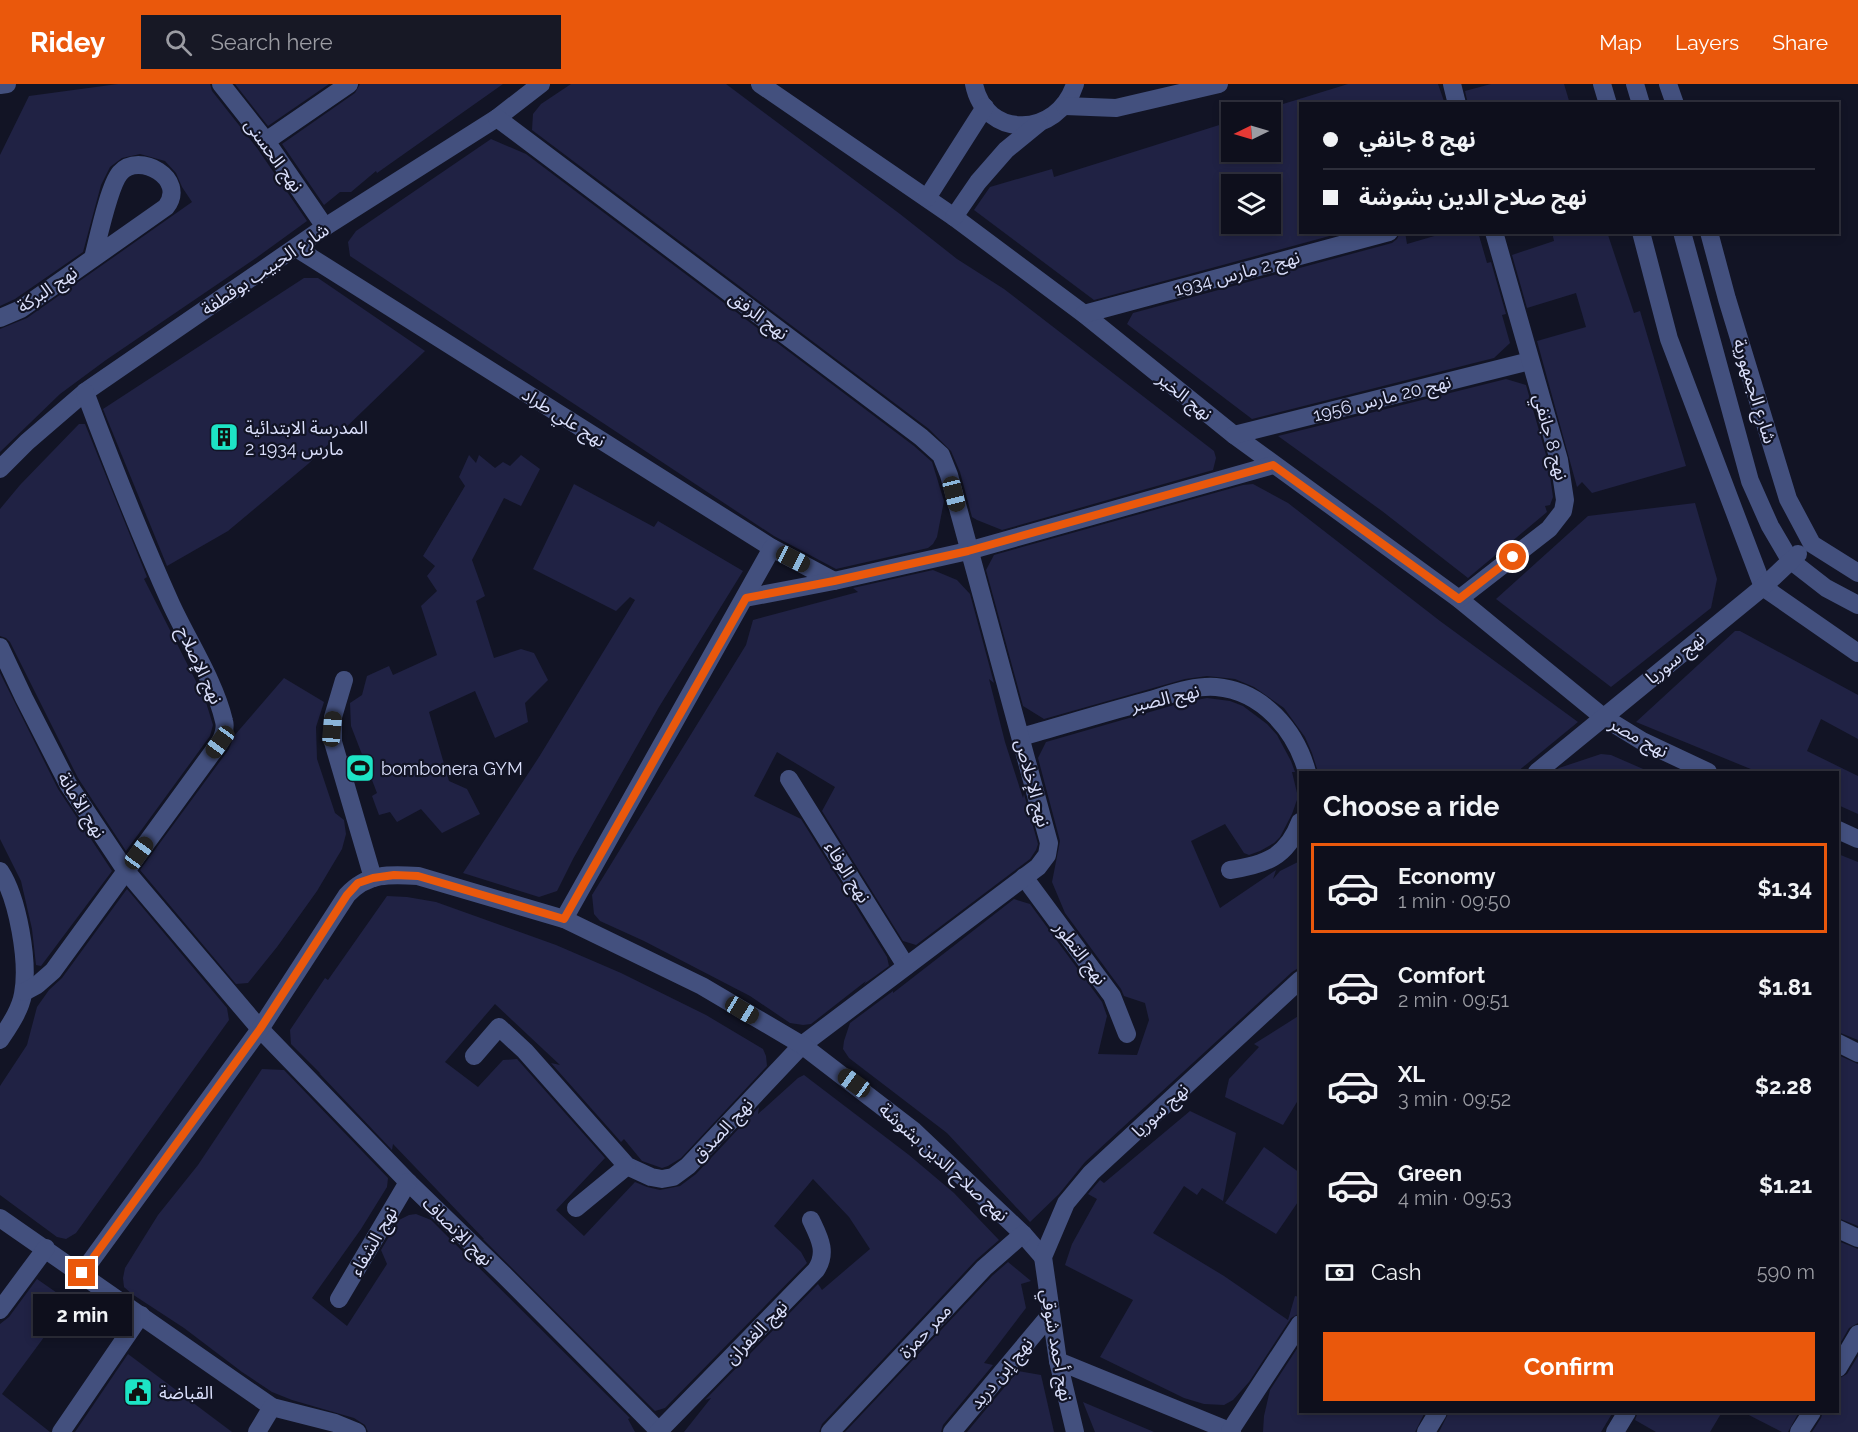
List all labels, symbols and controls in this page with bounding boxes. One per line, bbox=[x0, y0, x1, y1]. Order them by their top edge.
search box bbox=[141, 15, 561, 69]
text: Ridey bbox=[30, 26, 105, 59]
icon: search bbox=[162, 26, 195, 59]
text: Search here bbox=[210, 29, 333, 55]
text: Map bbox=[1599, 30, 1642, 55]
text: Layers bbox=[1675, 30, 1739, 55]
text: Share bbox=[1772, 30, 1828, 55]
north arrow bbox=[1221, 102, 1281, 162]
map controls bbox=[1221, 102, 1281, 234]
street label: نهج الحسنى bbox=[238, 114, 308, 197]
text: نهج 8 جانفي bbox=[1359, 126, 1476, 152]
button: layers bbox=[1221, 174, 1281, 234]
text: نهج صلاح الدين بشوشة bbox=[1359, 184, 1587, 210]
street label: شارع الحبيب بوقطفة bbox=[197, 219, 335, 323]
street label: نهج 2 مارس 1934 bbox=[1172, 246, 1303, 303]
street label: نهج البركة bbox=[13, 261, 83, 319]
street label: نهج الرفق bbox=[724, 286, 793, 346]
street label: شارع الجمهورية bbox=[1725, 336, 1781, 447]
street label: نهج الخير bbox=[1151, 367, 1217, 427]
street label: نهج 20 مارس 1956 bbox=[1311, 371, 1454, 428]
street label: نهج علي طراد bbox=[517, 383, 610, 454]
street label: نهج 8 جانفي bbox=[1526, 392, 1573, 483]
place label: المدرسة الابتدائية 2 مارس 1934 bbox=[245, 417, 368, 460]
building icon: المدرسة الابتدائية 2 مارس 1934 bbox=[208, 421, 240, 453]
car bbox=[941, 474, 967, 514]
car bbox=[773, 543, 813, 575]
route start bbox=[1499, 543, 1526, 570]
street label: نهج الإصلاح bbox=[170, 623, 227, 709]
street label: نهج سوريا bbox=[1641, 628, 1711, 690]
street label: نهج الصبر bbox=[1128, 680, 1202, 719]
car bbox=[321, 710, 343, 748]
street label: نهج مصر bbox=[1604, 712, 1672, 764]
car bbox=[202, 722, 238, 762]
street label: نهج الإخلاص bbox=[1008, 737, 1055, 830]
sports icon: bombonera GYM bbox=[344, 752, 376, 784]
place label: bombonera GYM bbox=[381, 758, 523, 779]
street label: نهج الأمانة bbox=[51, 768, 110, 843]
text: Choose a ride bbox=[1323, 791, 1499, 822]
car bbox=[121, 833, 157, 873]
street label: نهج الوفاء bbox=[818, 837, 875, 908]
icon: car bbox=[1326, 861, 1380, 915]
text: Economy bbox=[1398, 863, 1496, 889]
text: $1.34 bbox=[1757, 875, 1812, 901]
text: 1 min · 09:50 bbox=[1398, 889, 1511, 913]
street label: نهج التطور bbox=[1047, 916, 1112, 991]
icon: car bbox=[1326, 960, 1380, 1014]
text: Comfort bbox=[1398, 962, 1485, 988]
text: $1.81 bbox=[1758, 974, 1812, 1000]
text: 2 min · 09:51 bbox=[1398, 988, 1509, 1012]
car bbox=[722, 993, 762, 1027]
icon: car bbox=[1326, 1059, 1380, 1113]
text: XL bbox=[1398, 1061, 1425, 1087]
car bbox=[834, 1065, 874, 1101]
text: $2.28 bbox=[1755, 1073, 1812, 1099]
street label: نهج سوريا bbox=[1127, 1079, 1195, 1144]
text: 3 min · 09:52 bbox=[1398, 1087, 1511, 1111]
street label: نهج الصدق bbox=[687, 1094, 759, 1168]
street label: نهج صلاح الدين بشوشة bbox=[873, 1098, 1013, 1228]
icon: car bbox=[1326, 1158, 1380, 1212]
text: Green bbox=[1398, 1160, 1462, 1186]
text: $1.21 bbox=[1759, 1172, 1812, 1198]
text: 4 min · 09:53 bbox=[1398, 1186, 1512, 1210]
street label: نهج الإنصاف bbox=[416, 1192, 498, 1272]
street label: نهج الشفاء bbox=[345, 1203, 404, 1281]
icon: cash bbox=[1323, 1256, 1356, 1289]
route end bbox=[68, 1259, 95, 1286]
text: Cash bbox=[1371, 1259, 1422, 1285]
text: 590 m bbox=[1757, 1260, 1815, 1284]
street label: نهج أحمد شوقي bbox=[1034, 1287, 1077, 1403]
callout: 2 min bbox=[32, 1294, 132, 1336]
street label: نهج الغفران bbox=[720, 1296, 794, 1370]
street label: ممر حمزة bbox=[895, 1300, 956, 1363]
text: 2 min bbox=[57, 1303, 108, 1327]
button: Confirm bbox=[1323, 1332, 1815, 1401]
street label: نهج إبن دريد bbox=[965, 1333, 1039, 1415]
public building icon: القباضة bbox=[122, 1376, 154, 1408]
place label: القباضة bbox=[159, 1382, 213, 1403]

